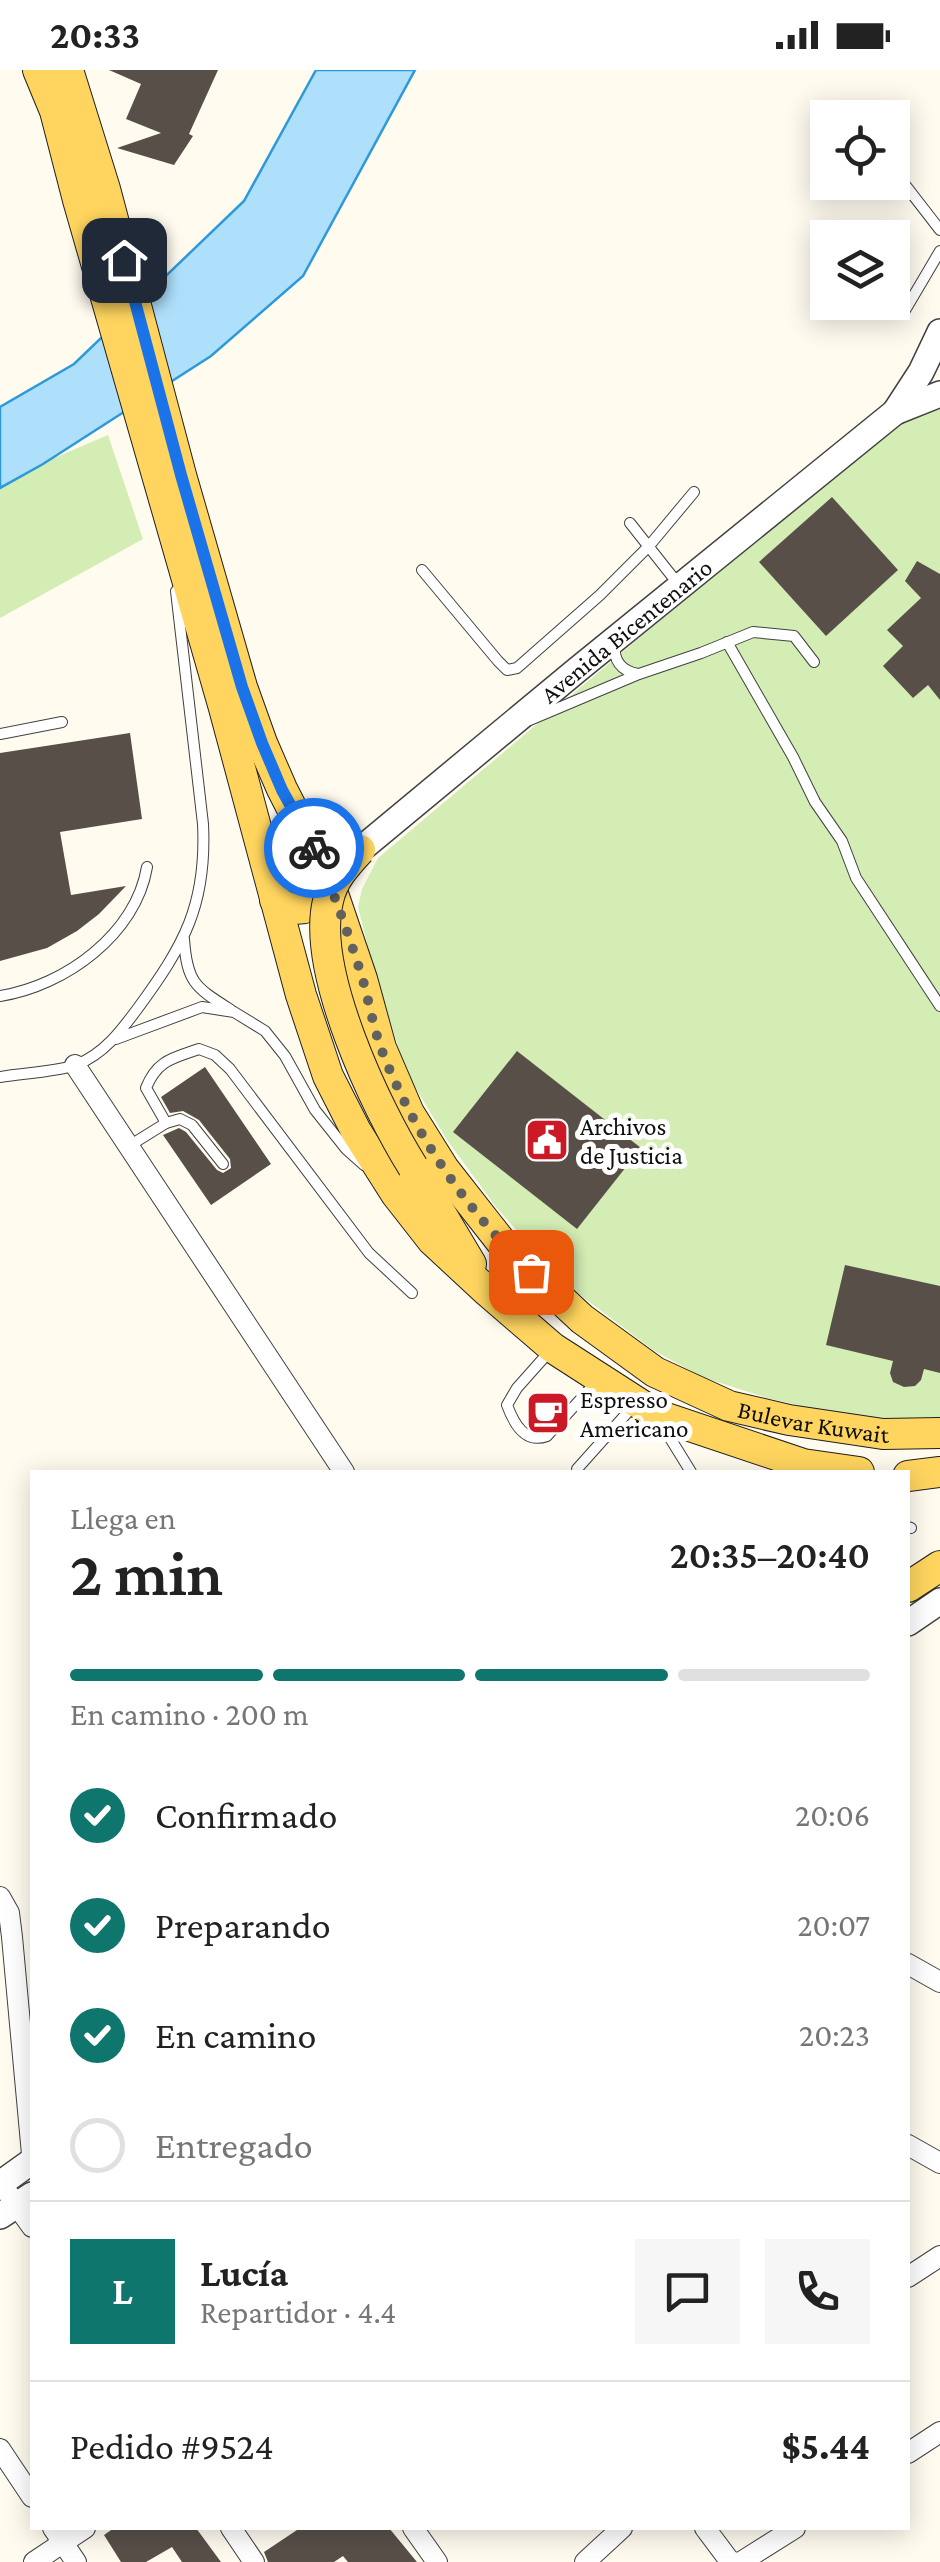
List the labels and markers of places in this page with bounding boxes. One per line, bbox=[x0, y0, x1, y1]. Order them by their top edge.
pin bbox=[82, 218, 167, 303]
place label: Archivos de Justicia bbox=[580, 1113, 683, 1170]
public building icon: Archivos de Justicia bbox=[524, 1117, 570, 1163]
pin bbox=[489, 1230, 574, 1315]
place label: Espresso Americano bbox=[580, 1386, 689, 1442]
cafe icon: Espresso Americano bbox=[525, 1390, 571, 1436]

